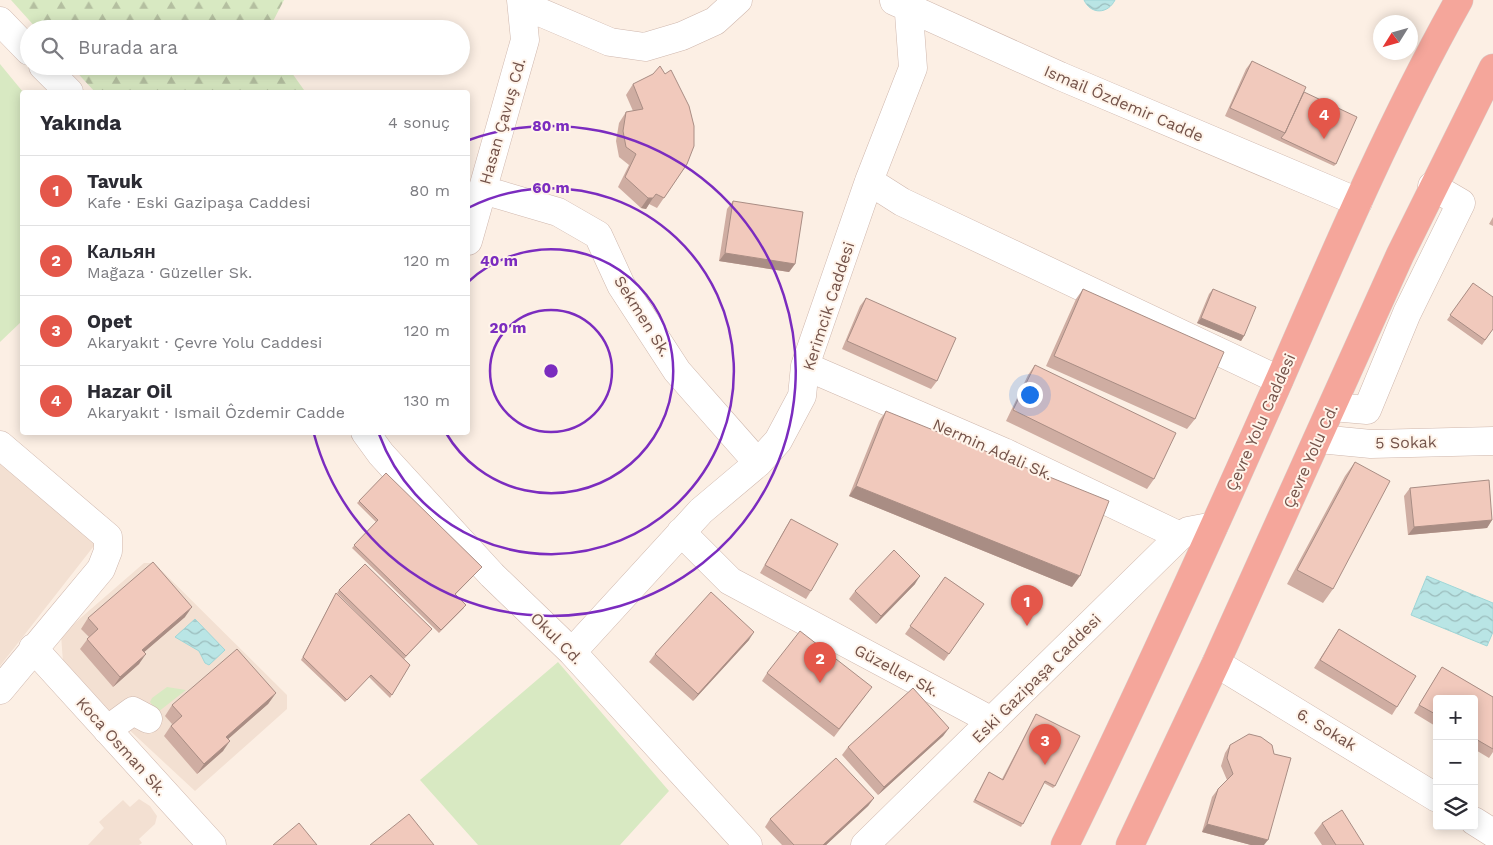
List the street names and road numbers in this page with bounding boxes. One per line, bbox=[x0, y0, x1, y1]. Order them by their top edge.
street label: Hasan Çavuş Cd. bbox=[475, 56, 530, 187]
street label: Ismail Ôzdemir Cadde bbox=[1041, 61, 1206, 146]
street label: Kerimcik Caddesi bbox=[799, 239, 858, 373]
street label: Sekmen Sk. bbox=[610, 272, 675, 360]
street label: Çevre Yolu Caddesi bbox=[1222, 351, 1299, 494]
street label: Çevre Yolu Cd. bbox=[1279, 401, 1342, 511]
street label: Nermin Adali Sk. bbox=[930, 414, 1056, 484]
street label: 5 Sokak bbox=[1375, 432, 1437, 453]
street label: Okul Cd. bbox=[527, 608, 587, 668]
street label: Eski Gazipaşa Caddesi bbox=[968, 610, 1105, 747]
street label: Güzeller Sk. bbox=[851, 640, 942, 701]
street label: Koca Osman Sk. bbox=[72, 693, 171, 800]
street label: 6. Sokak bbox=[1293, 704, 1360, 755]

